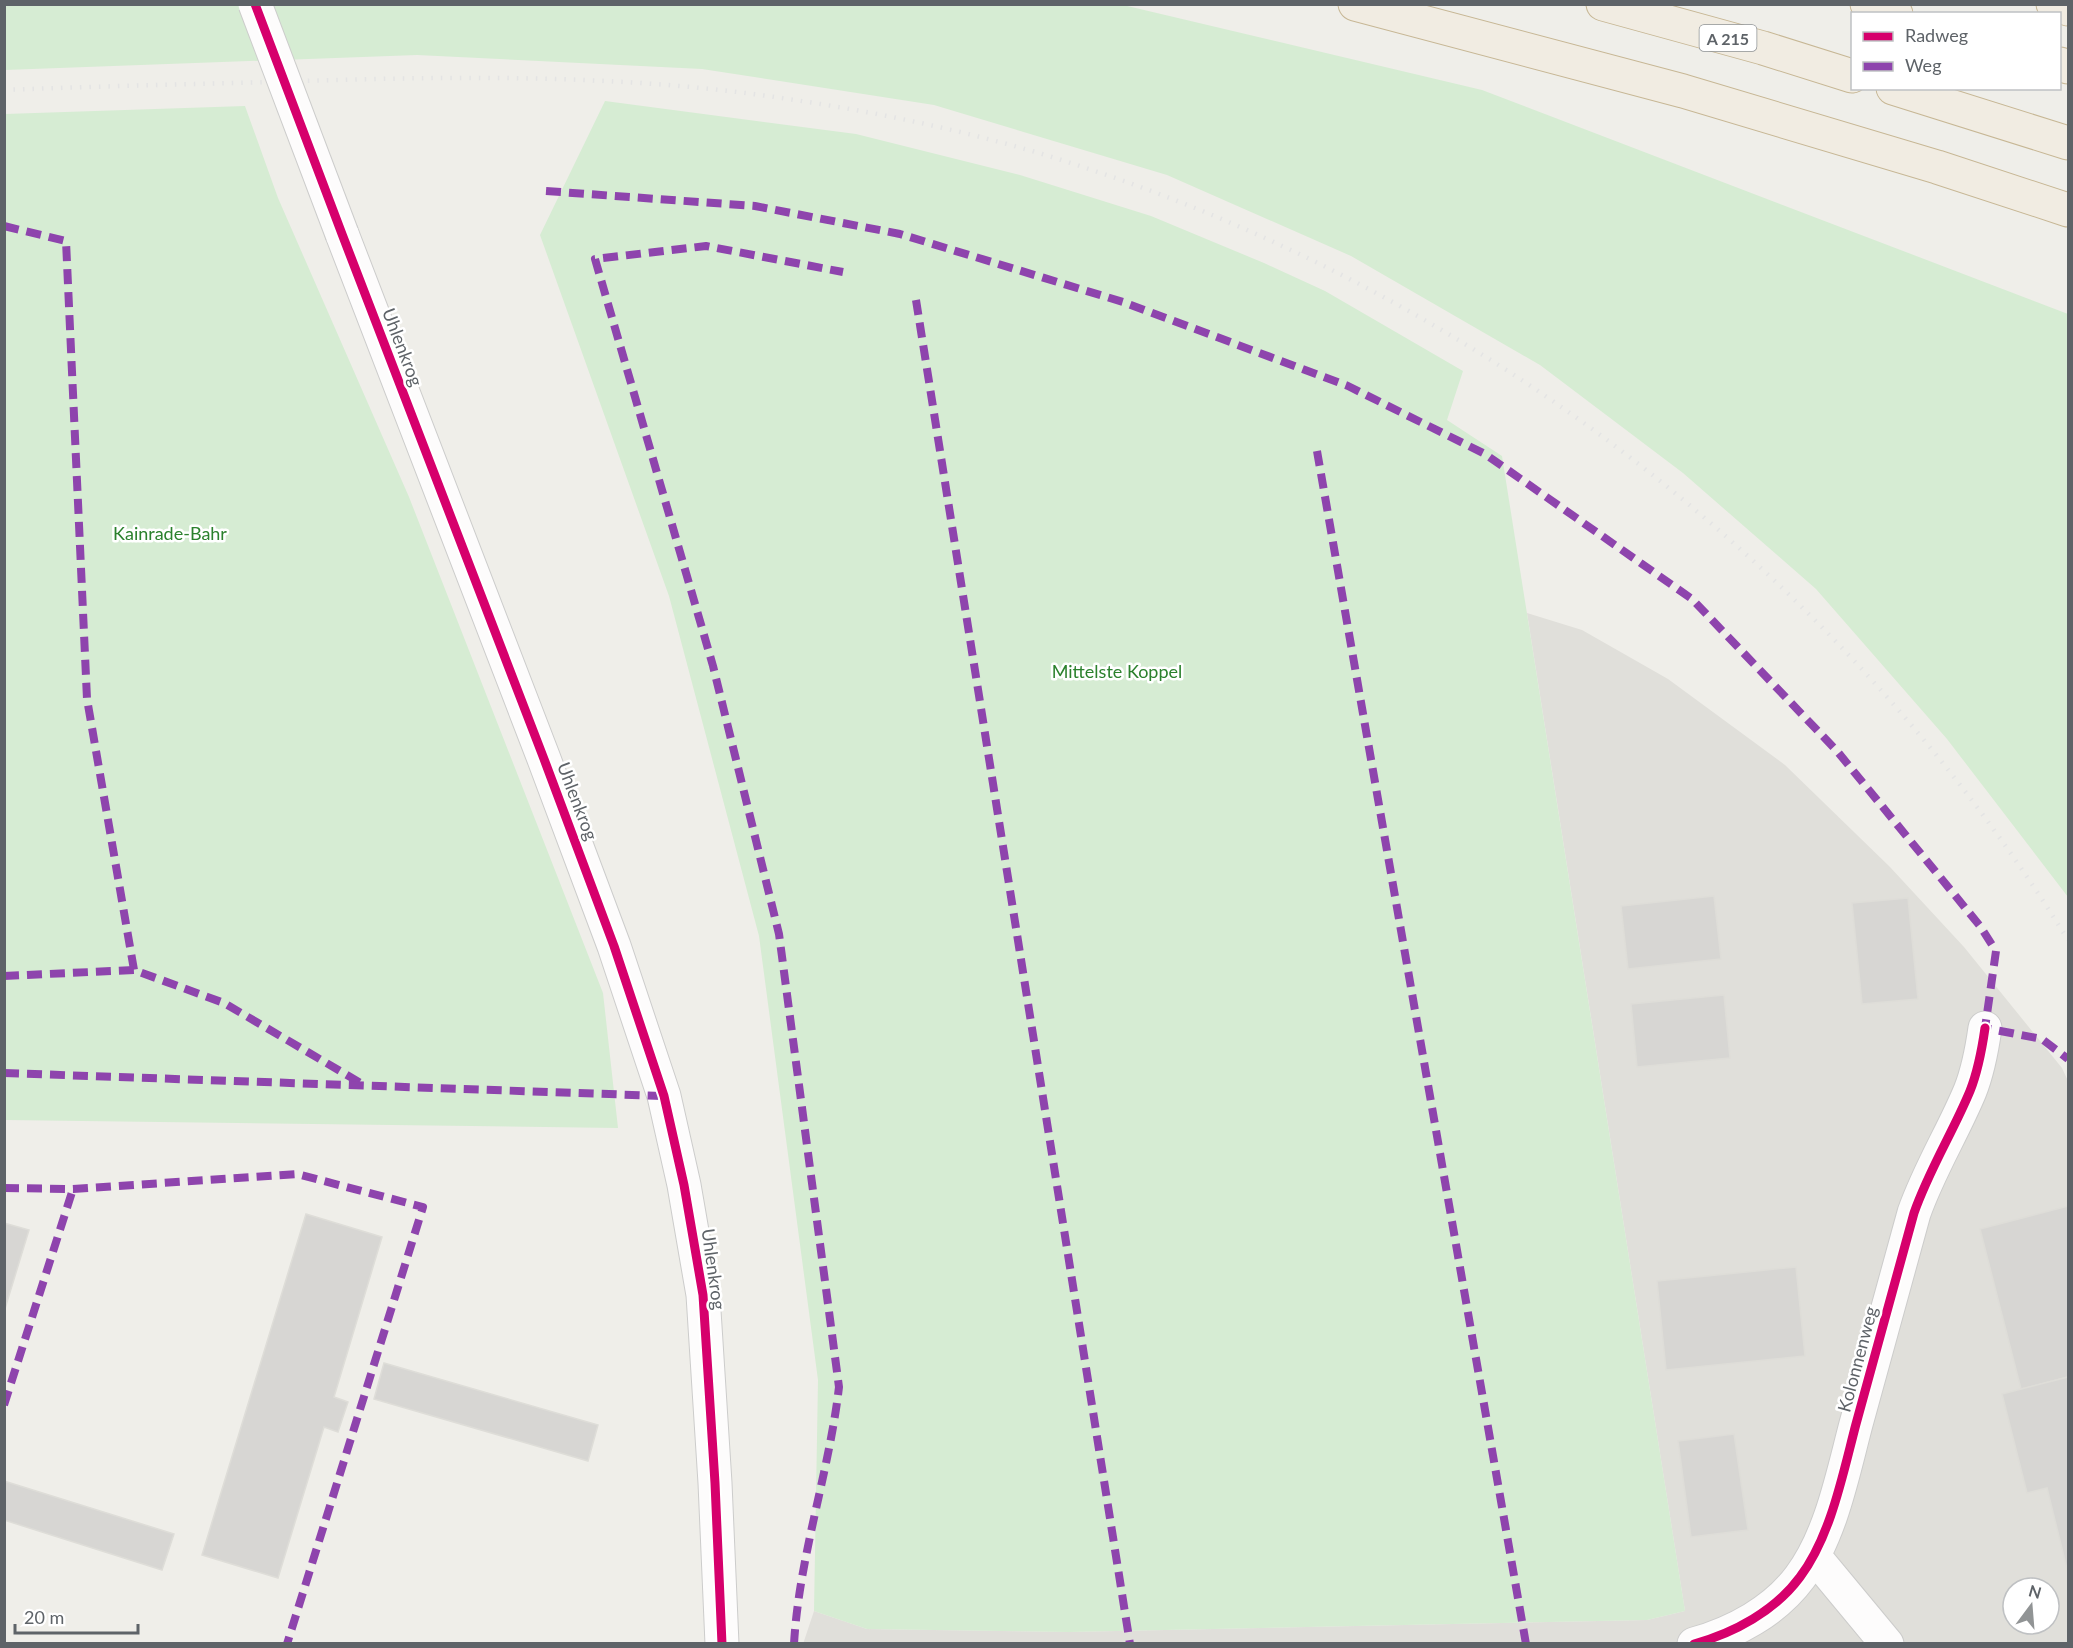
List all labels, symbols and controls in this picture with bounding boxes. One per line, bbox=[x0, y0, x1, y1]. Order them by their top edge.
legend bbox=[1851, 12, 2061, 90]
text: Radweg bbox=[1905, 24, 1968, 46]
road number: A 215 bbox=[1700, 25, 1756, 51]
text: Weg bbox=[1905, 54, 1942, 76]
street label: Uhlenkrog bbox=[378, 305, 428, 389]
park label: Kainrade-Bahr bbox=[113, 522, 227, 544]
park label: Mittelste Koppel bbox=[1052, 660, 1182, 682]
street label: Uhlenkrog bbox=[553, 759, 603, 843]
street label: Uhlenkrog bbox=[697, 1227, 731, 1311]
street label: Kolonnenweg bbox=[1832, 1304, 1882, 1414]
north arrow bbox=[2001, 1576, 2061, 1636]
text: N bbox=[2027, 1580, 2044, 1602]
scale bar bbox=[15, 1597, 138, 1635]
text: 20 m bbox=[24, 1606, 64, 1628]

